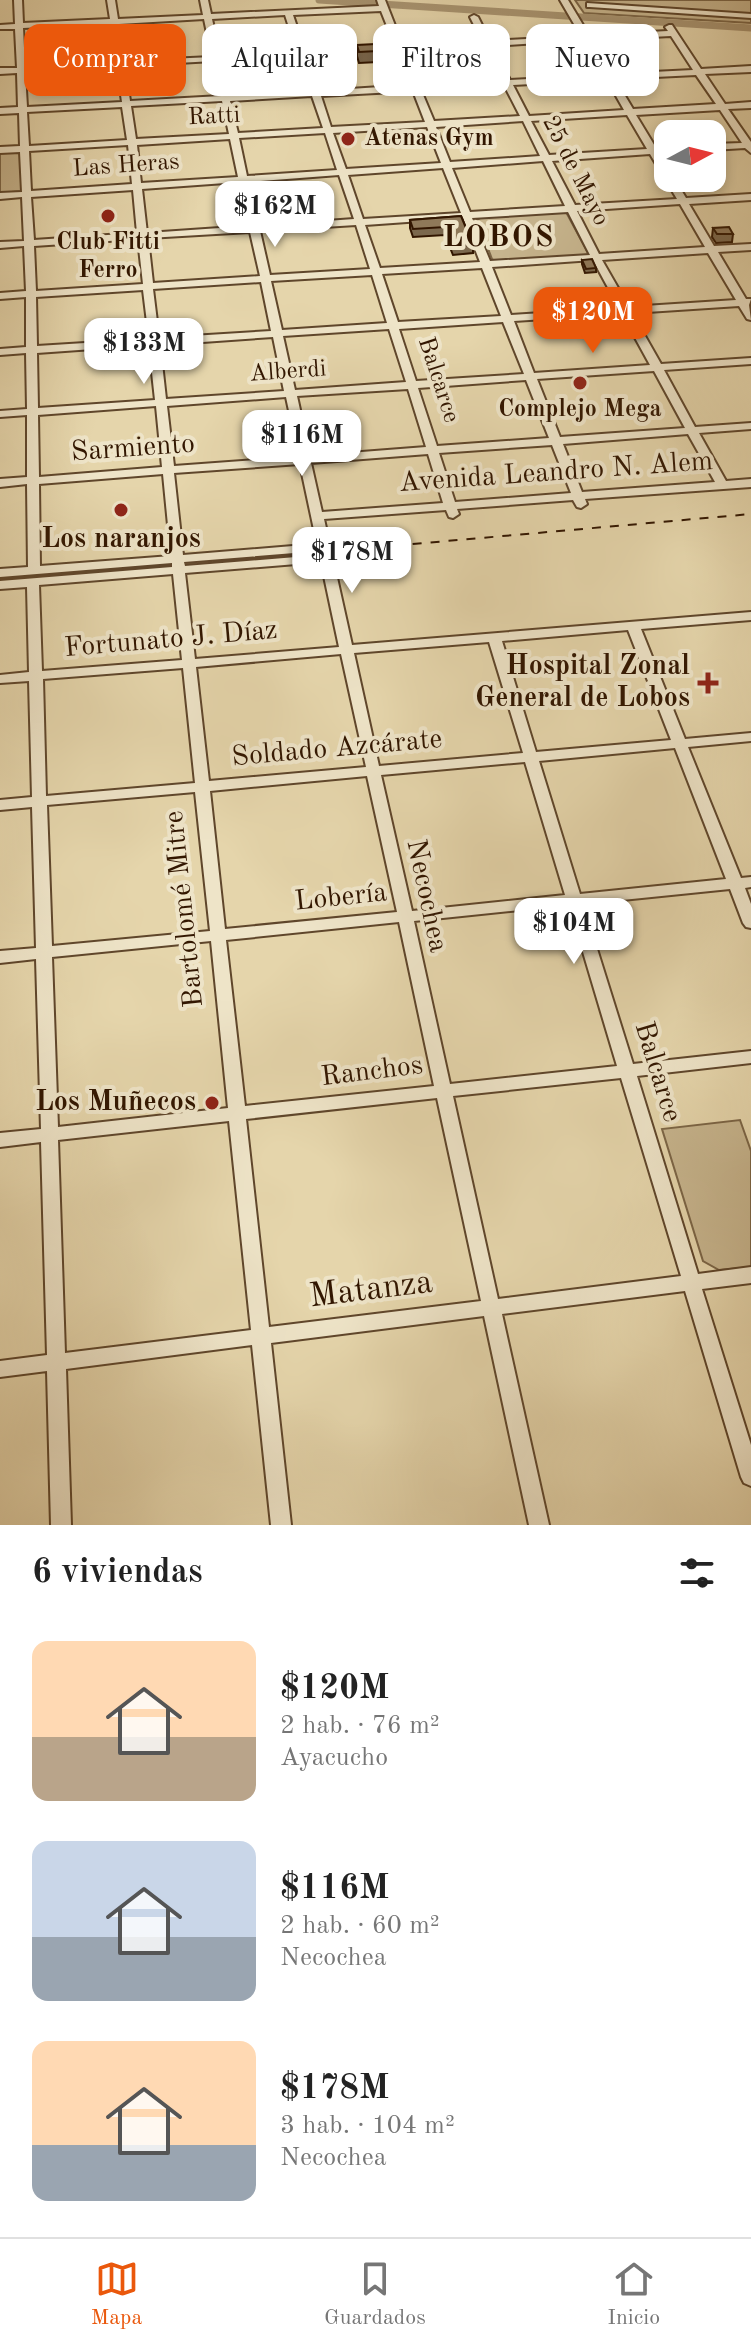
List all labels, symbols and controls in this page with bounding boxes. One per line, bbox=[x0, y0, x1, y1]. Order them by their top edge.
chip: Comprar bbox=[24, 24, 186, 96]
chip: Alquilar bbox=[202, 24, 357, 96]
chip: Filtros bbox=[373, 24, 510, 96]
chip: Nuevo bbox=[526, 24, 659, 96]
street label: Ratti bbox=[187, 104, 241, 130]
street label: 25 de Mayo bbox=[537, 112, 613, 230]
north arrow bbox=[654, 120, 726, 192]
map controls bbox=[654, 120, 726, 192]
place label: Atenas Gym bbox=[364, 127, 494, 151]
marker: Atenas Gym bbox=[339, 130, 357, 148]
street label: Las Heras bbox=[72, 150, 180, 182]
pin: $162M bbox=[219, 181, 331, 249]
text: $162M bbox=[233, 194, 317, 220]
marker: Club Fitti Ferro bbox=[99, 207, 117, 225]
district label: LOBOS bbox=[443, 223, 555, 253]
place label: Club Fitti Ferro bbox=[56, 231, 160, 283]
pin: $120M bbox=[537, 287, 649, 355]
text: $120M bbox=[551, 300, 635, 326]
pin: $133M bbox=[88, 318, 200, 386]
text: $133M bbox=[102, 331, 186, 357]
street label: Balcarce bbox=[413, 334, 463, 426]
street label: Alberdi bbox=[249, 357, 327, 387]
marker: Complejo Mega bbox=[571, 374, 589, 392]
place label: Complejo Mega bbox=[498, 398, 662, 422]
pin: $116M bbox=[246, 410, 358, 478]
text: $116M bbox=[260, 423, 344, 449]
street label: Sarmiento bbox=[70, 431, 196, 467]
street label: Avenida Leandro N. Alem bbox=[398, 448, 714, 498]
marker: Los naranjos bbox=[112, 501, 130, 519]
place label: Los naranjos bbox=[41, 526, 201, 554]
pin: $178M bbox=[296, 527, 408, 595]
text: $178M bbox=[310, 540, 394, 566]
street label: Fortunato J. Díaz bbox=[63, 617, 279, 663]
place label: Hospital Zonal General de Lobos bbox=[475, 653, 690, 713]
marker: Hospital Zonal General de Lobos bbox=[697, 672, 719, 694]
street label: Soldado Azcárate bbox=[231, 726, 443, 772]
street label: Bartolomé Mitre bbox=[161, 809, 209, 1009]
street label: Necochea bbox=[400, 837, 452, 955]
street label: Lobería bbox=[293, 879, 389, 917]
pin: $104M bbox=[518, 898, 630, 966]
text: $104M bbox=[532, 911, 616, 937]
street label: Balcarce bbox=[629, 1019, 685, 1125]
street label: Ranchos bbox=[319, 1052, 425, 1092]
place label: Los Muñecos bbox=[35, 1089, 196, 1117]
marker: Los Muñecos bbox=[203, 1094, 221, 1112]
street label: Matanza bbox=[307, 1266, 435, 1314]
icon: filters bbox=[675, 1551, 719, 1595]
text: 6 viviendas bbox=[32, 1556, 203, 1590]
text: $120M bbox=[280, 1672, 389, 1706]
icon: home bbox=[96, 1673, 192, 1769]
text: 2 hab. · 76 m² bbox=[280, 1713, 440, 1739]
text: Ayacucho bbox=[280, 1745, 388, 1771]
text: $116M bbox=[280, 1872, 389, 1906]
icon: home bbox=[96, 1873, 192, 1969]
text: 2 hab. · 60 m² bbox=[280, 1913, 440, 1939]
text: Necochea bbox=[280, 1945, 387, 1971]
text: $178M bbox=[280, 2072, 389, 2106]
icon: home bbox=[96, 2073, 192, 2169]
text: 3 hab. · 104 m² bbox=[280, 2113, 455, 2139]
text: Necochea bbox=[280, 2145, 387, 2171]
tab: Mapa bbox=[91, 2257, 142, 2332]
tab: Guardados bbox=[324, 2257, 426, 2332]
tab: Inicio bbox=[607, 2257, 660, 2332]

